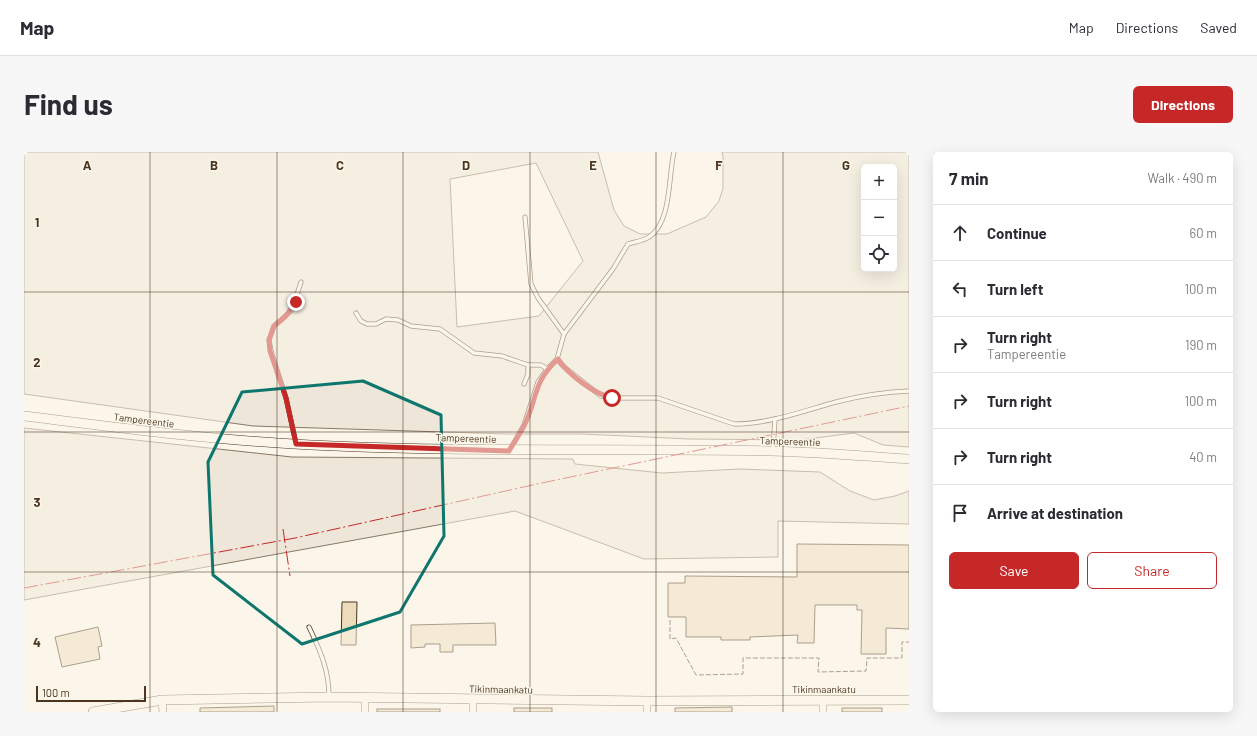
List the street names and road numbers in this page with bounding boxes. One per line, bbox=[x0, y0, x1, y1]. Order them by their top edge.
street label: Tampereentie bbox=[113, 410, 175, 430]
street label: Tampereentie bbox=[435, 431, 497, 445]
street label: Tampereentie bbox=[759, 434, 821, 448]
street label: Tikinmaankatu bbox=[469, 682, 533, 696]
street label: Tikinmaankatu bbox=[792, 683, 856, 695]

